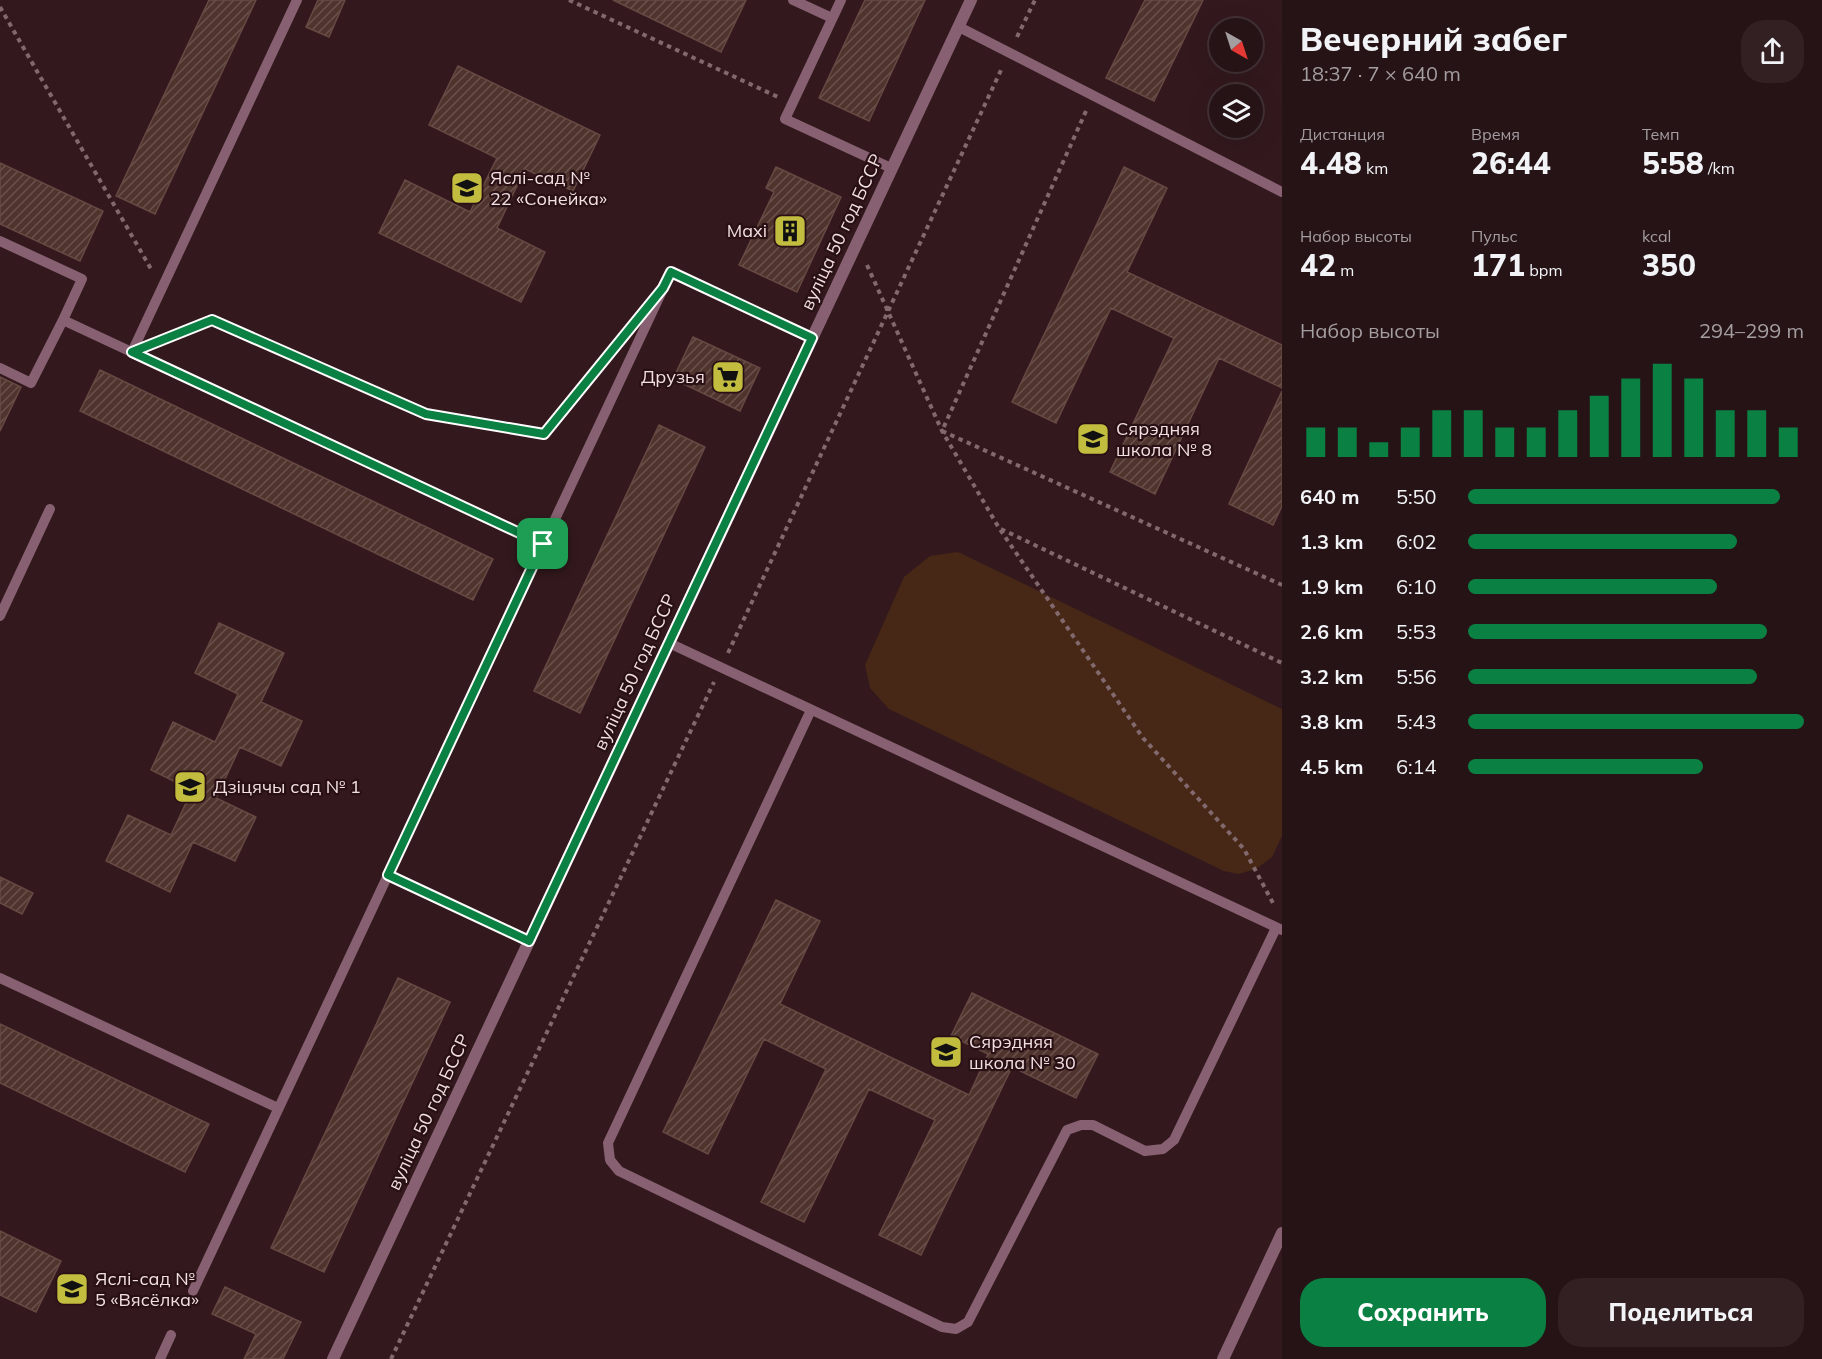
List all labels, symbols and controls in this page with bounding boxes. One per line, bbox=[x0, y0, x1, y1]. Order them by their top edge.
north arrow bbox=[1209, 18, 1263, 72]
map controls bbox=[1209, 18, 1263, 138]
text: Вечерний забег bbox=[1300, 18, 1567, 59]
button: share bbox=[1741, 20, 1804, 83]
text: 18:37 · 7 × 640 m bbox=[1300, 61, 1461, 86]
button: layers bbox=[1209, 84, 1263, 138]
text: Дистанция bbox=[1300, 124, 1385, 144]
text: Время bbox=[1471, 124, 1520, 144]
text: Темп bbox=[1642, 124, 1680, 144]
text: 4.48 bbox=[1300, 144, 1362, 182]
text: 26:44 bbox=[1471, 144, 1551, 182]
text: 5:58 bbox=[1642, 144, 1704, 182]
street label: вуліца 50 год БССР bbox=[795, 150, 888, 314]
text: km bbox=[1362, 158, 1388, 178]
text: /km bbox=[1704, 158, 1735, 178]
place label: Яслі-сад № 22 «Сонейка» bbox=[490, 166, 607, 210]
school or university icon: Яслі-сад № 22 «Сонейка» bbox=[449, 170, 485, 206]
building icon: Maxi bbox=[772, 213, 808, 249]
place label: Maxi bbox=[727, 219, 767, 242]
text: Набор высоты bbox=[1300, 226, 1412, 246]
text: Пульс bbox=[1471, 226, 1518, 246]
text: kcal bbox=[1642, 226, 1671, 246]
text: 42 bbox=[1300, 246, 1336, 284]
text: 171 bbox=[1471, 246, 1525, 284]
text: 350 bbox=[1642, 246, 1696, 284]
text: m bbox=[1336, 260, 1354, 280]
text: bpm bbox=[1525, 260, 1562, 280]
text: Набор высоты bbox=[1300, 318, 1440, 343]
text: 294–299 m bbox=[1699, 318, 1804, 343]
supermarket icon: Друзья bbox=[710, 359, 746, 395]
place label: Друзья bbox=[641, 365, 705, 388]
place label: Сярэдняя школа № 8 bbox=[1116, 417, 1212, 461]
school or university icon: Сярэдняя школа № 8 bbox=[1075, 421, 1111, 457]
text: 640 m bbox=[1300, 484, 1359, 509]
text: 5:50 bbox=[1396, 484, 1437, 509]
pin bbox=[517, 518, 568, 569]
icon: arrive bbox=[526, 527, 559, 560]
text: 1.3 km bbox=[1300, 529, 1363, 554]
text: 6:02 bbox=[1396, 529, 1437, 554]
text: 1.9 km bbox=[1300, 574, 1363, 599]
text: 6:10 bbox=[1396, 574, 1437, 599]
street label: вуліца 50 год БССР bbox=[588, 590, 681, 754]
text: 2.6 km bbox=[1300, 619, 1363, 644]
text: 5:53 bbox=[1396, 619, 1437, 644]
text: 3.2 km bbox=[1300, 664, 1363, 689]
text: 5:56 bbox=[1396, 664, 1437, 689]
text: 3.8 km bbox=[1300, 709, 1363, 734]
text: 5:43 bbox=[1396, 709, 1437, 734]
text: 4.5 km bbox=[1300, 754, 1363, 779]
text: 6:14 bbox=[1396, 754, 1437, 779]
school or university icon: Дзіцячы сад № 1 bbox=[172, 769, 208, 805]
place label: Дзіцячы сад № 1 bbox=[213, 775, 361, 798]
street label: вуліца 50 год БССР bbox=[382, 1030, 475, 1194]
place label: Сярэдняя школа № 30 bbox=[969, 1030, 1076, 1074]
school or university icon: Сярэдняя школа № 30 bbox=[928, 1034, 964, 1070]
place label: Яслі-сад № 5 «Вясёлка» bbox=[95, 1267, 199, 1311]
school or university icon: Яслі-сад № 5 «Вясёлка» bbox=[54, 1271, 90, 1307]
button: Сохранить bbox=[1300, 1278, 1546, 1347]
button: Поделиться bbox=[1558, 1278, 1804, 1347]

